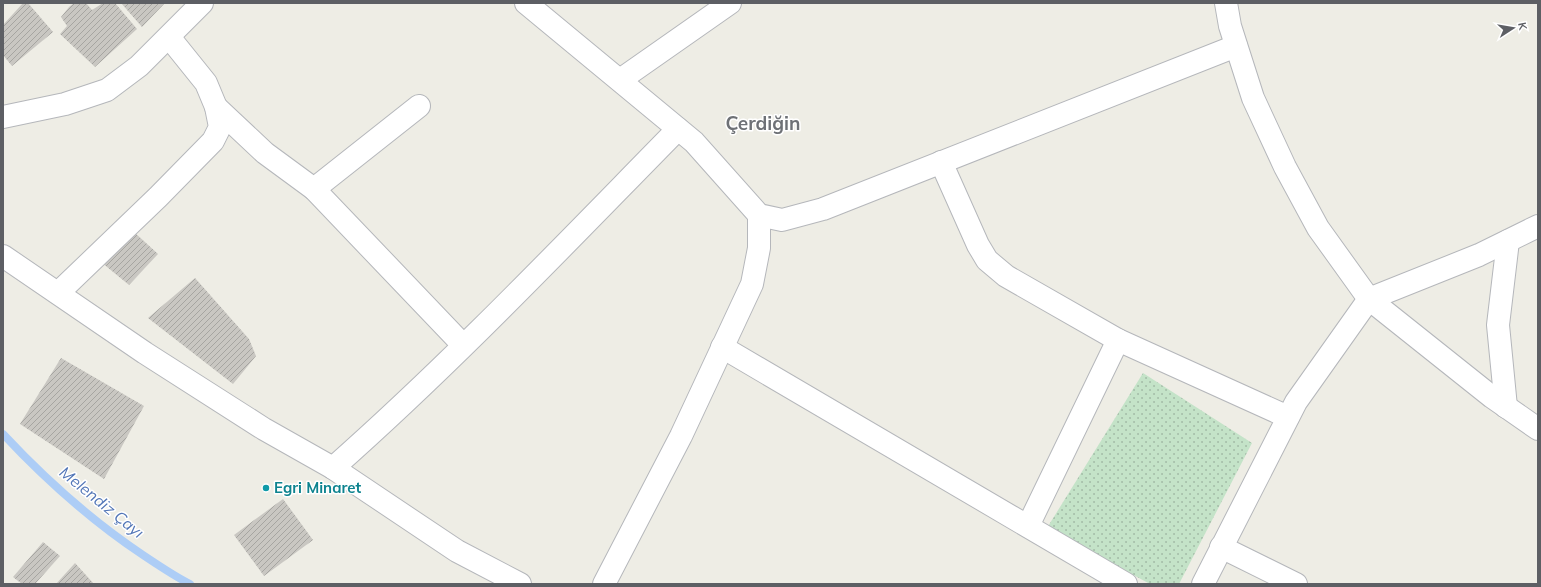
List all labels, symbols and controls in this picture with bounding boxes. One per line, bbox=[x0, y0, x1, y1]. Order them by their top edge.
north arrow bbox=[1493, 8, 1533, 48]
text: K bbox=[1515, 21, 1531, 32]
district label: Çerdiğin bbox=[725, 111, 801, 135]
water label: Melendiz Çayı bbox=[56, 462, 148, 542]
place label: Egri Minaret bbox=[274, 478, 361, 497]
marker: Egri Minaret bbox=[261, 483, 271, 493]

